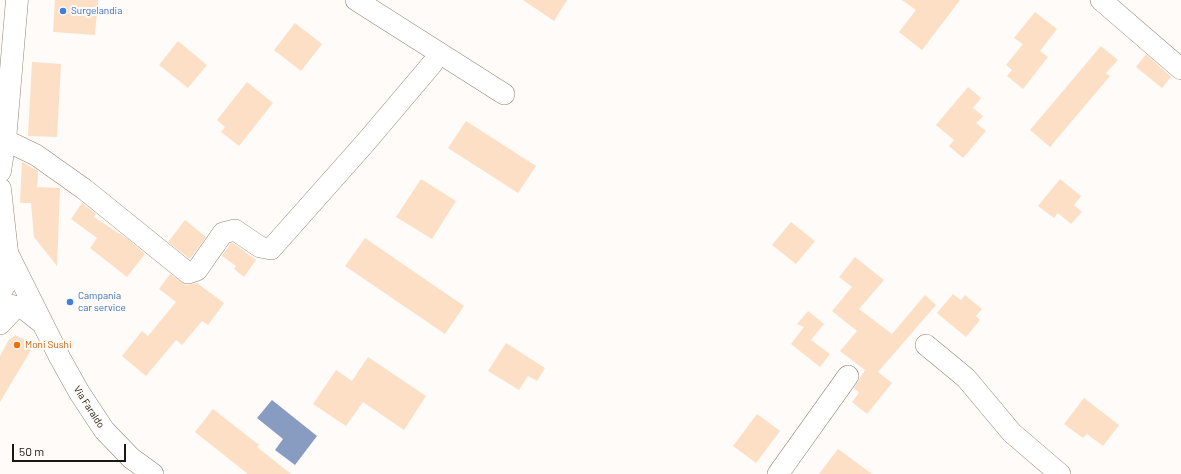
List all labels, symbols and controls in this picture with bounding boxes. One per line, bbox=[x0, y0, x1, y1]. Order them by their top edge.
place label: Surgelandia bbox=[71, 5, 122, 17]
marker: Surgelandia bbox=[58, 6, 68, 16]
place label: Campania car service bbox=[78, 290, 126, 314]
marker: Campania car service bbox=[65, 297, 75, 307]
place label: Moni Sushi bbox=[25, 339, 71, 351]
marker: Moni Sushi bbox=[12, 340, 22, 350]
street label: Via Faraldo bbox=[71, 384, 107, 430]
scale bar bbox=[14, 436, 128, 462]
text: 50 m bbox=[19, 444, 44, 458]

